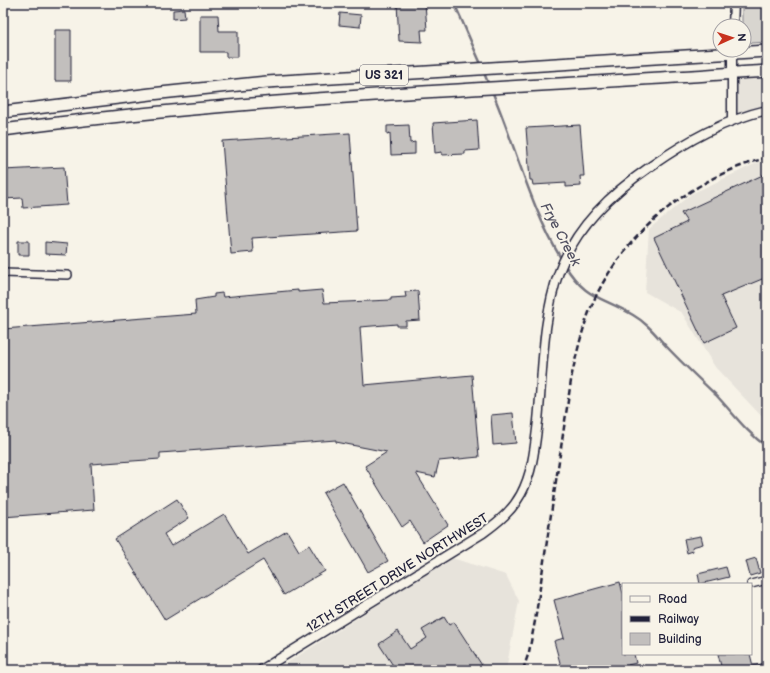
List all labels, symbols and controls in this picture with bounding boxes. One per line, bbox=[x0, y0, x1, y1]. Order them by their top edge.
north arrow bbox=[712, 18, 752, 58]
text: N bbox=[735, 33, 748, 42]
road number: US 321 bbox=[360, 65, 408, 85]
water label: Frye Creek bbox=[537, 200, 585, 270]
street label: 12TH STREET DRIVE NORTHWEST bbox=[304, 510, 492, 636]
legend bbox=[622, 583, 752, 655]
text: Road bbox=[658, 592, 687, 607]
text: Railway bbox=[658, 612, 700, 627]
text: Building bbox=[658, 632, 702, 647]

